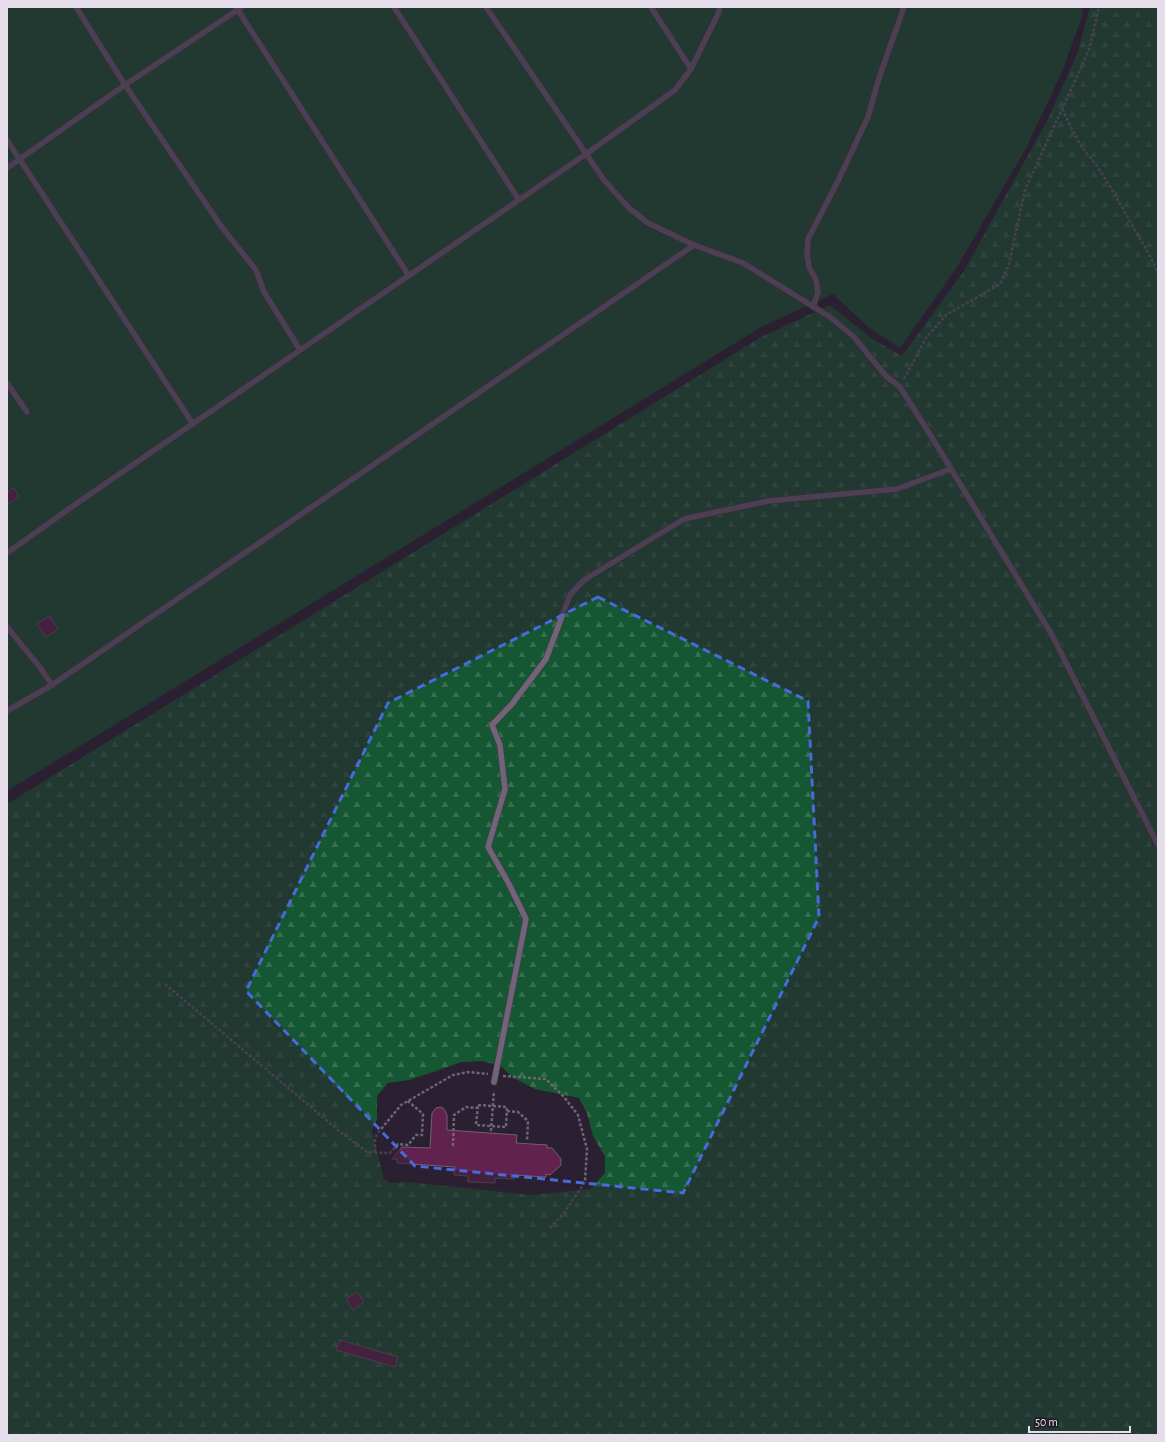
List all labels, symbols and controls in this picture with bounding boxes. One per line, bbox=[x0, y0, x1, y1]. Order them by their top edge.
scale bar bbox=[1029, 1408, 1130, 1434]
text: 50 m bbox=[1035, 1416, 1058, 1428]

